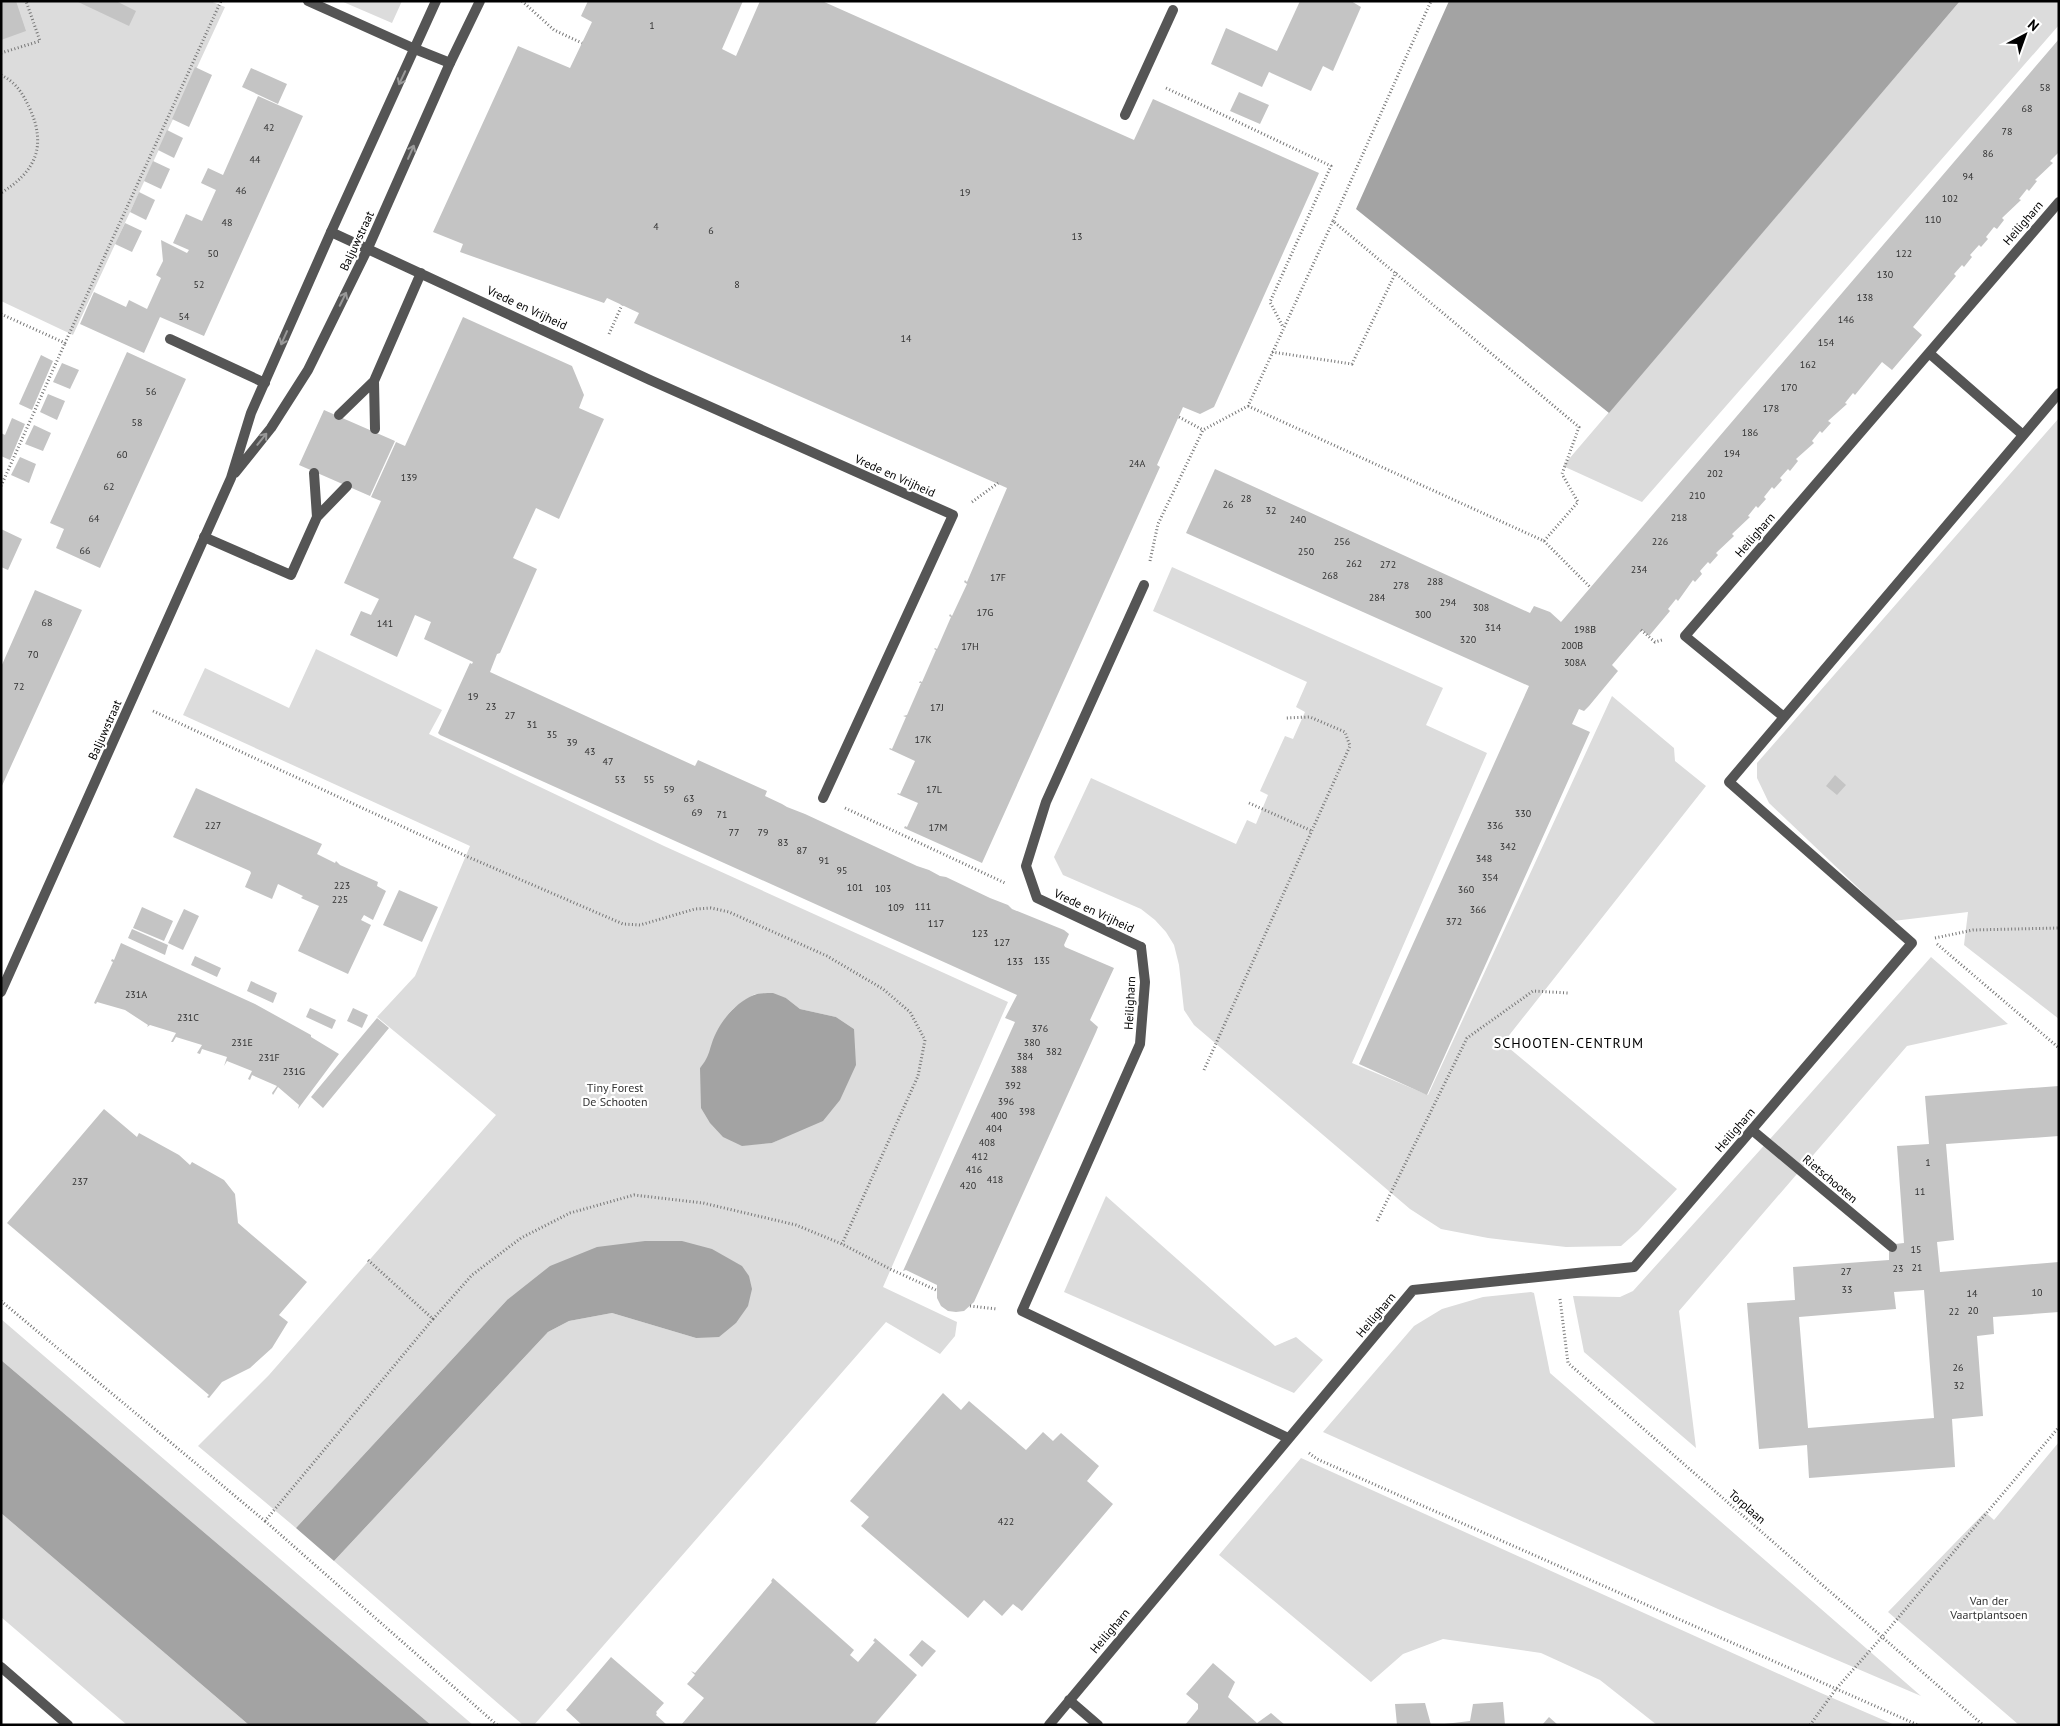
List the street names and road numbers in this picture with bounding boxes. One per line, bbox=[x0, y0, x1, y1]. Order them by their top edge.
street label: Heiligharn bbox=[1999, 197, 2046, 248]
street label: Baljuwstraat bbox=[336, 209, 377, 273]
street label: Vrede en Vrijheid bbox=[484, 282, 570, 333]
street label: Vrede en Vrijheid bbox=[852, 451, 938, 500]
street label: Heiligharn bbox=[1731, 509, 1778, 560]
street label: Baljuwstraat bbox=[85, 697, 124, 762]
street label: Vrede en Vrijheid bbox=[1051, 885, 1137, 936]
street label: Heiligharn bbox=[1121, 976, 1138, 1030]
street label: Heiligharn bbox=[1711, 1104, 1758, 1155]
street label: Rietschooten bbox=[1800, 1151, 1861, 1206]
street label: Heiligharn bbox=[1353, 1289, 1399, 1340]
street label: Torplaan bbox=[1726, 1486, 1769, 1527]
street label: Heiligharn bbox=[1087, 1605, 1133, 1656]

